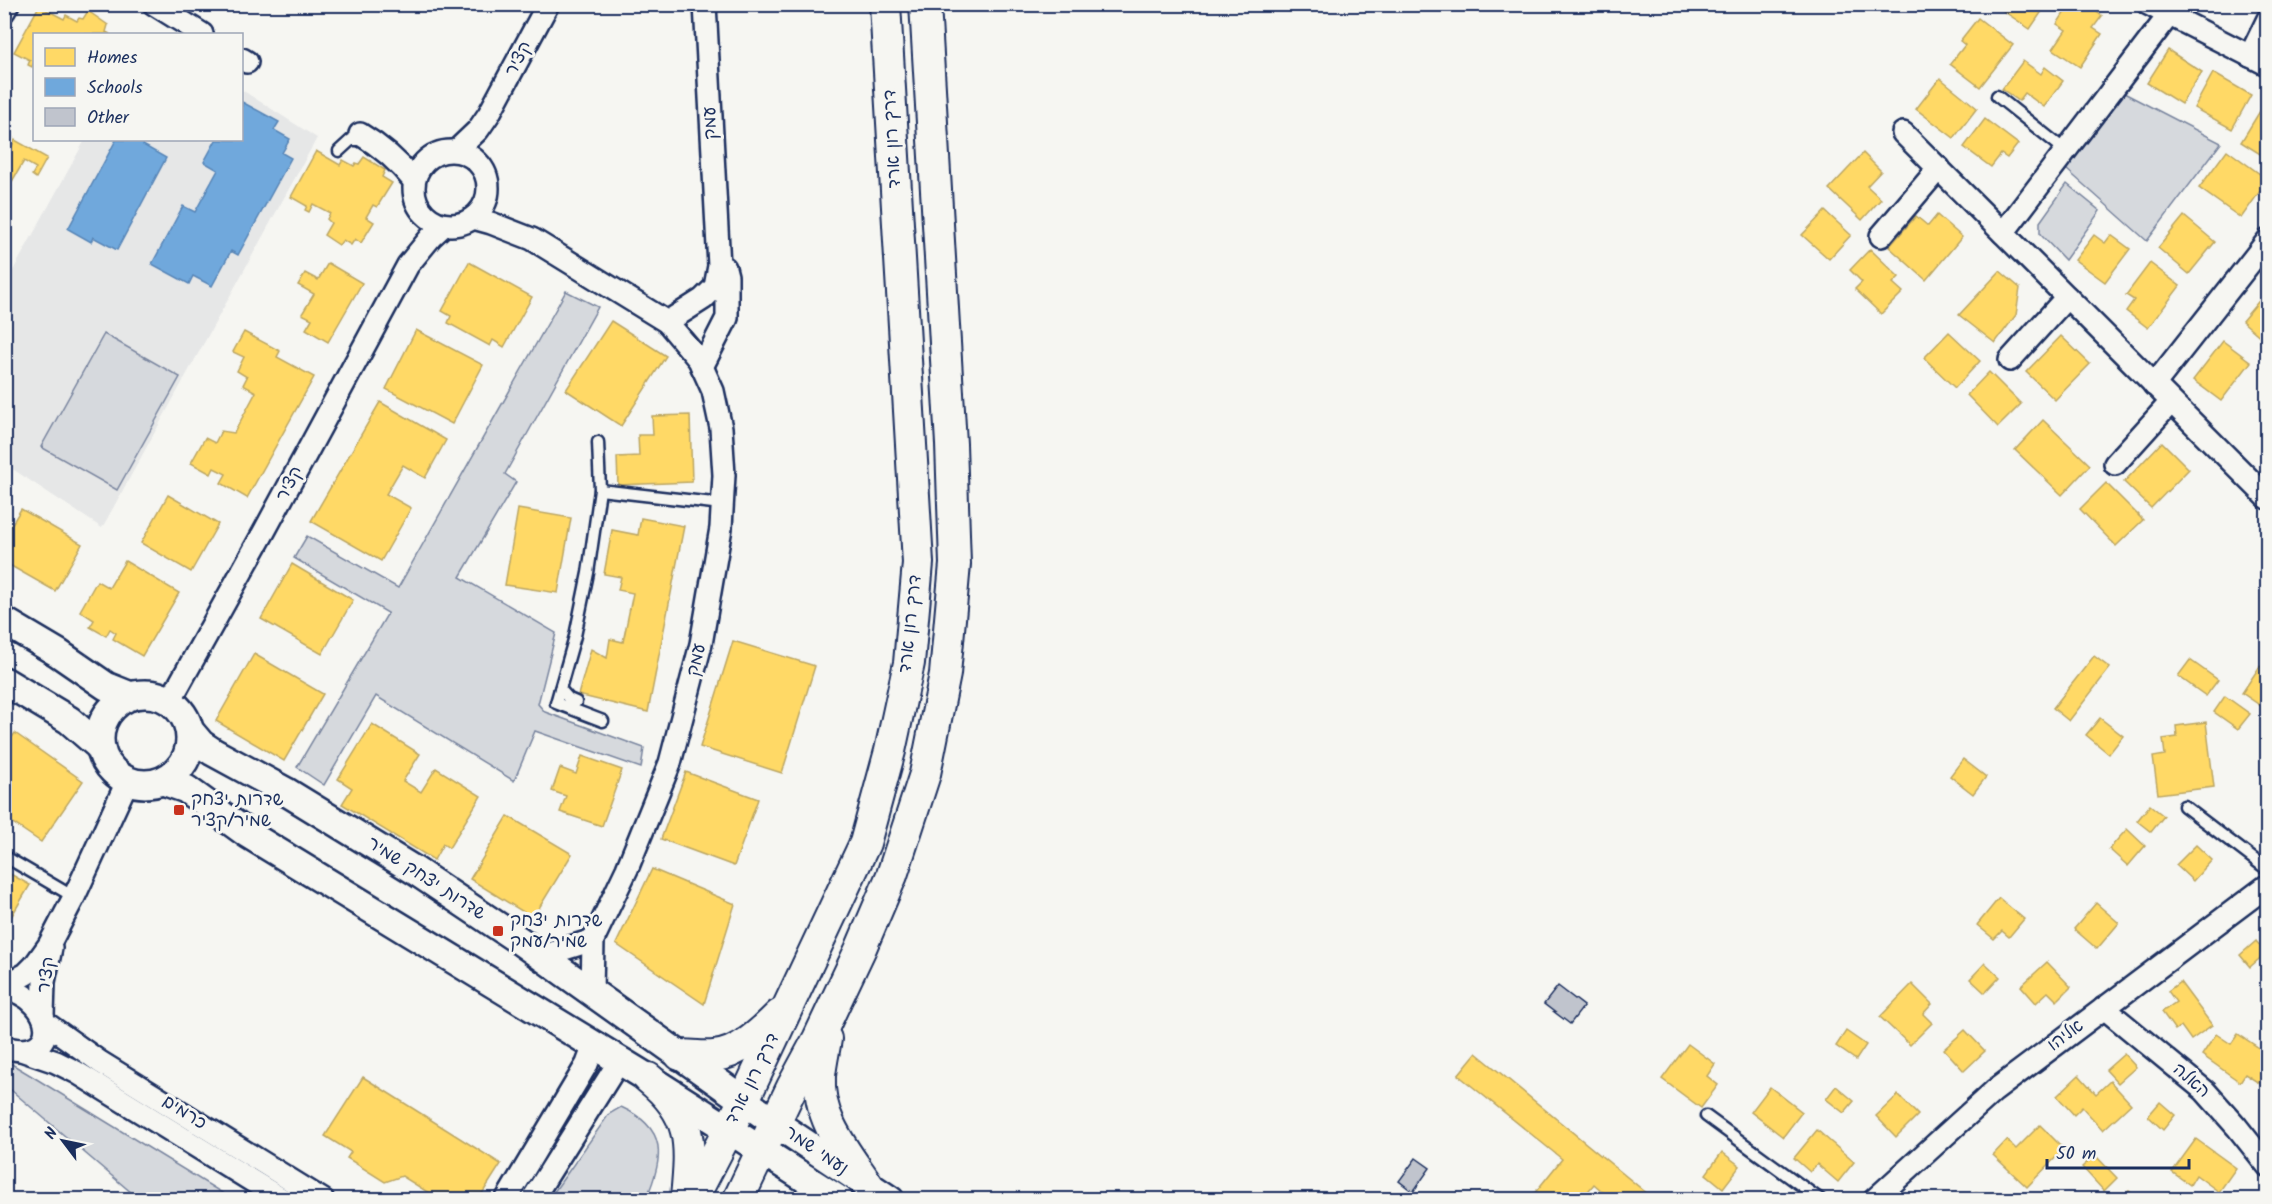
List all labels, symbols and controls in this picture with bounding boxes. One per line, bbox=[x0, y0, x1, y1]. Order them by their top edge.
legend bbox=[33, 33, 243, 141]
street label: קציר bbox=[498, 36, 540, 82]
text: Homes bbox=[87, 44, 138, 73]
text: Schools bbox=[87, 74, 143, 103]
street label: דרך רון ארד bbox=[876, 89, 910, 189]
text: Other bbox=[87, 104, 130, 133]
street label: עמק bbox=[696, 106, 726, 140]
street label: קציר bbox=[269, 461, 311, 507]
street label: דרך רון ארד bbox=[891, 573, 931, 675]
street label: עמק bbox=[679, 640, 715, 680]
place label: שדרות יצחק שמיר/קציר bbox=[191, 786, 284, 836]
marker: שדרות יצחק שמיר/קציר bbox=[172, 803, 186, 817]
street label: שדרות יצחק שמיר bbox=[361, 829, 491, 929]
place label: שדרות יצחק שמיר/עמק bbox=[510, 907, 603, 957]
marker: שדרות יצחק שמיר/עמק bbox=[491, 924, 505, 938]
street label: קציר bbox=[30, 955, 64, 995]
street label: אליהו bbox=[2041, 1012, 2091, 1060]
street label: דרך רון ארד bbox=[718, 1028, 788, 1130]
street label: האלה bbox=[2166, 1056, 2216, 1106]
street label: כרמים bbox=[156, 1088, 212, 1138]
north arrow bbox=[33, 1111, 93, 1171]
street label: נעמי שמר bbox=[778, 1119, 854, 1183]
text: N bbox=[38, 1123, 65, 1145]
scale bar bbox=[2047, 1132, 2190, 1170]
text: 50 m bbox=[2056, 1140, 2096, 1169]

